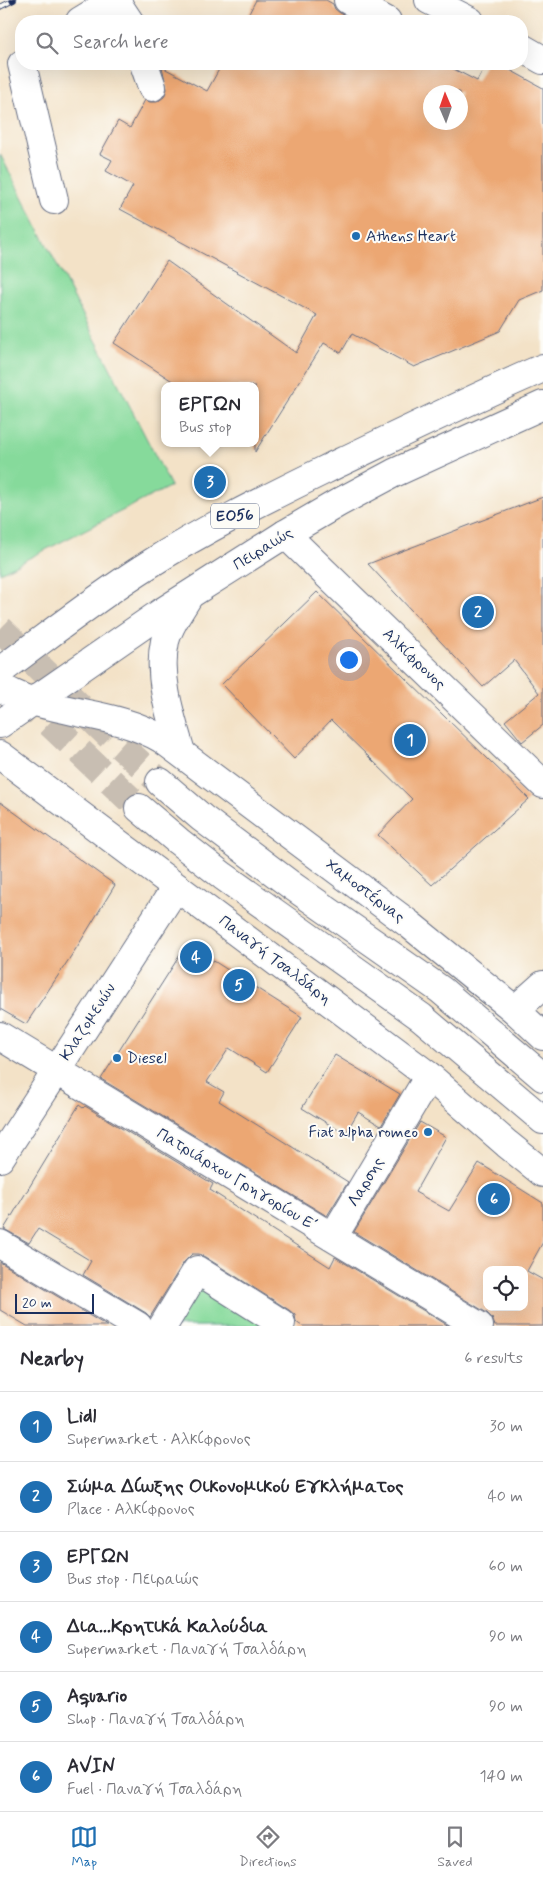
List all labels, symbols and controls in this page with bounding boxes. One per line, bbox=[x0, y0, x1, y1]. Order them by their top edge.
search box bbox=[15, 15, 528, 70]
icon: search bbox=[33, 29, 61, 57]
text: Search here bbox=[73, 30, 169, 55]
north arrow bbox=[423, 85, 468, 130]
place label: Athens Heart bbox=[366, 226, 456, 247]
marker: Athens Heart bbox=[350, 230, 362, 242]
popup bbox=[161, 382, 259, 447]
text: ΕΡΓΩΝ bbox=[179, 392, 241, 417]
text: Bus stop bbox=[179, 417, 232, 438]
pin: 3 bbox=[194, 463, 226, 501]
road number: ΕΟ56 bbox=[211, 504, 259, 528]
street label: Πειραιώς bbox=[229, 522, 297, 576]
pin: 2 bbox=[462, 593, 494, 631]
street label: Αλκίφρονος bbox=[378, 624, 450, 694]
your location bbox=[336, 647, 362, 673]
pin: 1 bbox=[394, 721, 426, 759]
street label: Χαμοστέρνας bbox=[321, 853, 410, 928]
street label: Παναγή Τσαλδάρη bbox=[214, 911, 336, 1009]
pin: 4 bbox=[180, 938, 212, 976]
pin: 5 bbox=[223, 966, 255, 1004]
street label: Κλαζομενών bbox=[55, 979, 121, 1065]
place label: Diesel bbox=[127, 1048, 167, 1069]
marker: Diesel bbox=[111, 1052, 123, 1064]
place label: Fiat alpha romeo bbox=[308, 1122, 418, 1143]
street label: Πατριάρχου Γρηγορίου Ε΄ bbox=[153, 1123, 325, 1239]
marker: Fiat alpha romeo bbox=[422, 1126, 434, 1138]
street label: Λαρσης bbox=[343, 1153, 389, 1211]
pin: 6 bbox=[478, 1180, 510, 1218]
map controls bbox=[483, 1266, 528, 1311]
button: locate bbox=[483, 1266, 528, 1311]
scale bar bbox=[15, 1291, 94, 1314]
text: 20 m bbox=[22, 1294, 52, 1312]
text: Nearby bbox=[20, 1345, 84, 1373]
text: 6 results bbox=[464, 1348, 523, 1369]
text: Lidl bbox=[67, 1404, 96, 1429]
text: 1 bbox=[32, 1416, 40, 1437]
text: 30 m bbox=[490, 1416, 523, 1437]
text: Supermarket · Αλκίφρονος bbox=[67, 1429, 251, 1450]
text: Σώμα Δίωξης Οικονομικού Εγκλήματος bbox=[67, 1474, 404, 1499]
text: 2 bbox=[32, 1486, 40, 1507]
text: 40 m bbox=[487, 1486, 523, 1507]
text: Place · Αλκίφρονος bbox=[67, 1499, 195, 1520]
text: ΕΡΓΩΝ bbox=[67, 1544, 129, 1569]
text: 3 bbox=[32, 1556, 40, 1577]
text: 60 m bbox=[489, 1556, 523, 1577]
text: Bus stop · Πειραιώς bbox=[67, 1569, 199, 1590]
text: Δια...Κρητικά Καλούδια bbox=[67, 1614, 268, 1639]
text: 4 bbox=[31, 1626, 41, 1647]
text: 90 m bbox=[489, 1626, 523, 1647]
text: Supermarket · Παναγή Τσαλδάρη bbox=[67, 1639, 307, 1660]
text: Aquario bbox=[67, 1684, 127, 1709]
text: 5 bbox=[31, 1696, 41, 1717]
text: 90 m bbox=[489, 1696, 523, 1717]
text: Shop · Παναγή Τσαλδάρη bbox=[67, 1709, 245, 1730]
text: AVIN bbox=[67, 1754, 115, 1779]
text: 6 bbox=[32, 1766, 40, 1787]
text: 140 m bbox=[479, 1766, 523, 1787]
text: Fuel · Παναγή Τσαλδάρη bbox=[67, 1779, 242, 1800]
tab: Map bbox=[70, 1823, 98, 1871]
tab: Directions bbox=[239, 1823, 297, 1871]
tab: Saved bbox=[437, 1823, 473, 1871]

